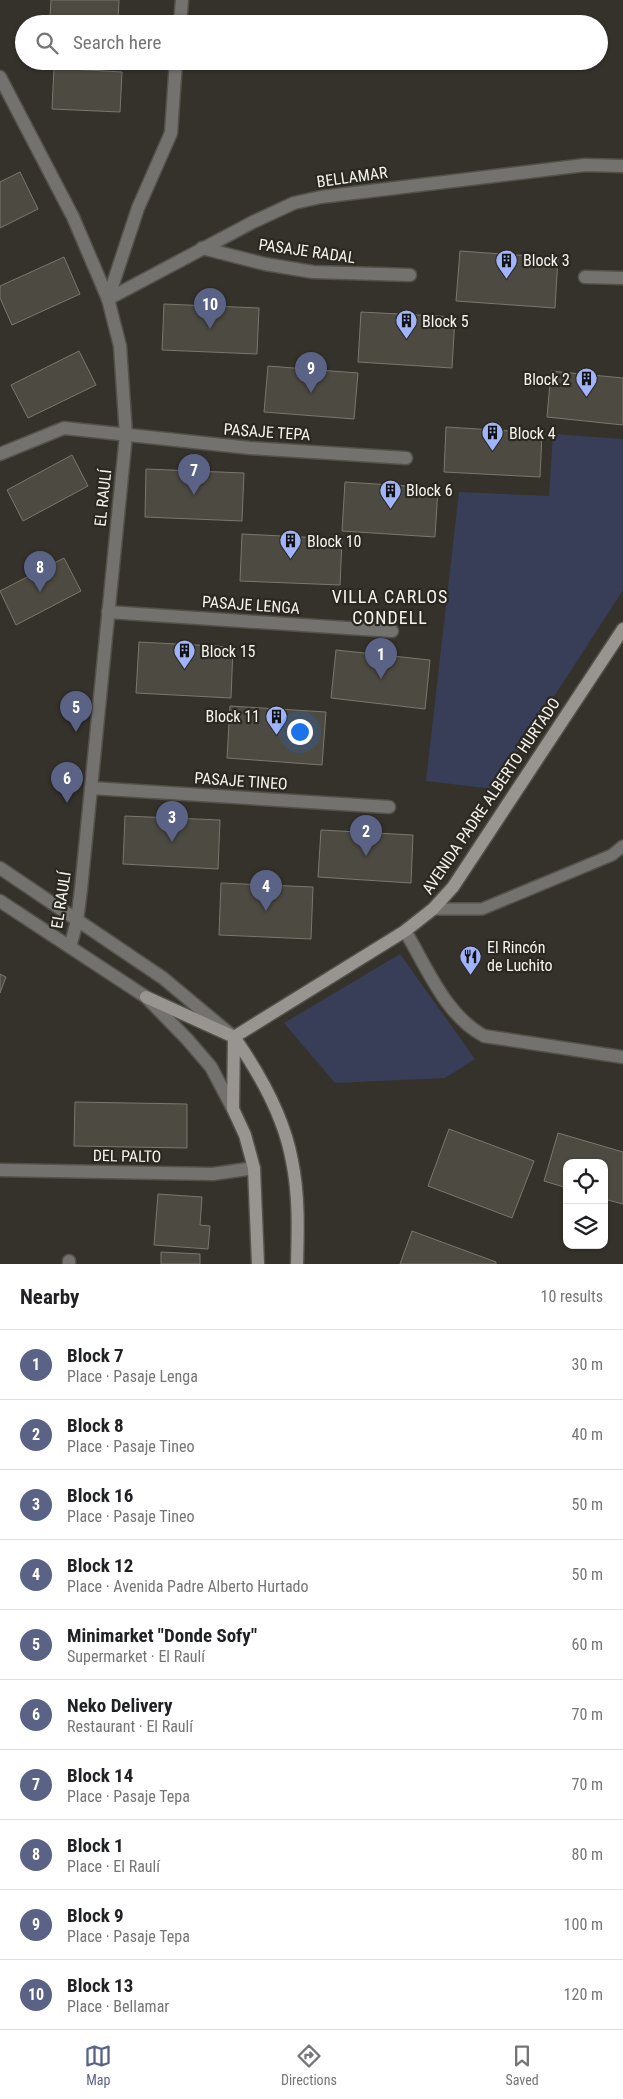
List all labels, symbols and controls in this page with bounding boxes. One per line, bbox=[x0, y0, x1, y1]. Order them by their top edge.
search box bbox=[15, 15, 608, 70]
icon: search bbox=[33, 29, 61, 57]
text: Search here bbox=[73, 31, 161, 54]
street label: BELLAMAR bbox=[315, 163, 389, 191]
street label: PASAJE RADAL bbox=[257, 235, 357, 267]
building icon: Block 3 bbox=[495, 248, 519, 279]
place label: Block 3 bbox=[523, 251, 570, 270]
pin: 10 bbox=[194, 288, 226, 329]
building icon: Block 5 bbox=[394, 309, 418, 340]
place label: Block 5 bbox=[422, 312, 469, 331]
pin: 9 bbox=[295, 352, 327, 393]
building icon: Block 2 bbox=[574, 367, 598, 398]
place label: Block 2 bbox=[523, 370, 570, 389]
street label: PASAJE TEPA bbox=[223, 419, 311, 445]
building icon: Block 4 bbox=[481, 421, 505, 452]
place label: Block 4 bbox=[509, 424, 556, 443]
pin: 7 bbox=[178, 454, 210, 495]
street label: EL RAULÍ bbox=[91, 467, 116, 528]
building icon: Block 6 bbox=[378, 478, 402, 509]
place label: Block 6 bbox=[406, 481, 453, 500]
building icon: Block 10 bbox=[279, 529, 303, 560]
place label: Block 10 bbox=[307, 532, 362, 551]
pin: 8 bbox=[24, 551, 56, 592]
district label: VILLA CARLOS CONDELL bbox=[332, 586, 448, 628]
street label: PASAJE LENGA bbox=[201, 592, 301, 618]
pin: 1 bbox=[365, 638, 397, 679]
building icon: Block 15 bbox=[173, 639, 197, 670]
place label: Block 15 bbox=[201, 642, 256, 661]
pin: 5 bbox=[60, 691, 92, 732]
street label: AVENIDA PADRE ALBERTO HURTADO bbox=[418, 694, 564, 898]
building icon: Block 11 bbox=[264, 704, 288, 735]
place label: Block 11 bbox=[205, 707, 260, 726]
your location bbox=[287, 719, 313, 745]
pin: 6 bbox=[51, 762, 83, 803]
street label: PASAJE TINEO bbox=[194, 768, 288, 794]
pin: 3 bbox=[156, 801, 188, 842]
pin: 2 bbox=[350, 815, 382, 856]
street label: EL RAULÍ bbox=[47, 869, 75, 930]
pin: 4 bbox=[250, 870, 282, 911]
place label: El Rincón de Luchito bbox=[487, 938, 553, 975]
restaurant icon: El Rincón de Luchito bbox=[459, 944, 483, 975]
street label: DEL PALTO bbox=[93, 1146, 161, 1166]
map controls bbox=[563, 1159, 608, 1249]
button: locate bbox=[563, 1159, 608, 1204]
button: layers bbox=[563, 1204, 608, 1249]
text: Nearby bbox=[20, 1285, 79, 1309]
text: 10 results bbox=[541, 1287, 603, 1306]
text: Block 7 bbox=[67, 1344, 124, 1367]
text: 1 bbox=[32, 1355, 40, 1374]
text: 30 m bbox=[571, 1355, 603, 1374]
text: Place · Pasaje Lenga bbox=[67, 1367, 198, 1386]
text: Block 8 bbox=[67, 1414, 124, 1437]
text: 2 bbox=[32, 1425, 40, 1444]
text: 40 m bbox=[571, 1425, 603, 1444]
text: Place · Pasaje Tineo bbox=[67, 1437, 194, 1456]
text: Block 16 bbox=[67, 1484, 133, 1507]
text: 3 bbox=[32, 1495, 40, 1514]
text: 50 m bbox=[571, 1495, 603, 1514]
text: Place · Pasaje Tineo bbox=[67, 1507, 194, 1526]
text: Block 12 bbox=[67, 1554, 133, 1577]
text: 4 bbox=[32, 1565, 40, 1584]
text: 50 m bbox=[571, 1565, 603, 1584]
text: Place · Avenida Padre Alberto Hurtado bbox=[67, 1577, 309, 1596]
text: Minimarket "Donde Sofy" bbox=[67, 1624, 257, 1647]
text: 5 bbox=[32, 1635, 40, 1654]
text: 60 m bbox=[571, 1635, 603, 1654]
text: Supermarket · El Raulí bbox=[67, 1647, 205, 1666]
text: Neko Delivery bbox=[67, 1694, 172, 1717]
text: 6 bbox=[32, 1705, 40, 1724]
text: 70 m bbox=[571, 1705, 603, 1724]
text: Restaurant · El Raulí bbox=[67, 1717, 193, 1736]
text: Block 14 bbox=[67, 1764, 133, 1787]
text: 7 bbox=[32, 1775, 40, 1794]
text: 70 m bbox=[571, 1775, 603, 1794]
text: Place · Pasaje Tepa bbox=[67, 1787, 190, 1806]
text: Block 1 bbox=[67, 1834, 124, 1857]
text: 8 bbox=[32, 1845, 40, 1864]
text: 80 m bbox=[571, 1845, 603, 1864]
text: Place · El Raulí bbox=[67, 1857, 160, 1876]
text: Block 9 bbox=[67, 1904, 124, 1927]
text: 9 bbox=[32, 1915, 40, 1934]
text: 100 m bbox=[564, 1915, 603, 1934]
text: Place · Pasaje Tepa bbox=[67, 1927, 190, 1946]
text: Block 13 bbox=[67, 1974, 133, 1997]
text: 10 bbox=[28, 1985, 44, 2004]
text: 120 m bbox=[564, 1985, 603, 2004]
text: Place · Bellamar bbox=[67, 1997, 169, 2016]
tab: Map bbox=[84, 2042, 112, 2088]
tab: Directions bbox=[281, 2042, 337, 2088]
tab: Saved bbox=[505, 2042, 539, 2088]

